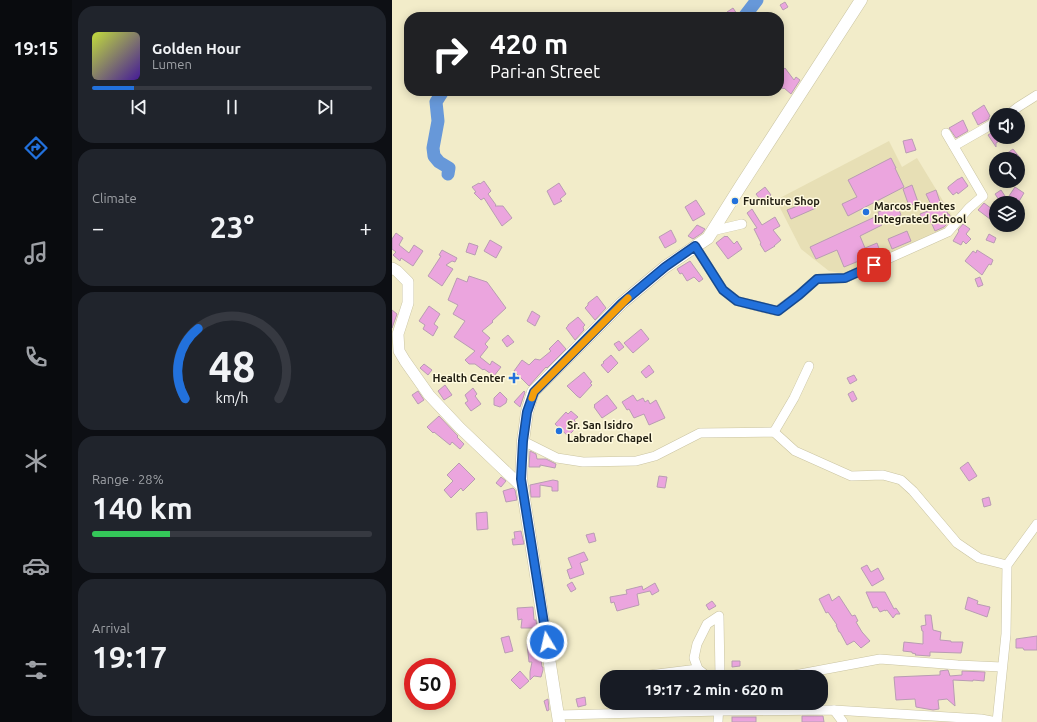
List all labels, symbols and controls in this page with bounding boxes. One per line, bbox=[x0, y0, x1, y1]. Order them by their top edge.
icon: right bbox=[424, 28, 476, 80]
text: 420 m bbox=[490, 28, 568, 59]
text: 19:15 bbox=[13, 38, 59, 58]
text: Golden Hour bbox=[152, 40, 241, 57]
text: Lumen bbox=[152, 57, 192, 71]
text: Pari-an Street bbox=[490, 61, 600, 81]
icon: previous bbox=[128, 96, 150, 118]
icon: pause bbox=[221, 96, 243, 118]
icon: next bbox=[314, 96, 336, 118]
map controls bbox=[989, 108, 1025, 232]
button: sound bbox=[989, 108, 1025, 144]
icon: directions bbox=[22, 134, 50, 162]
button: search bbox=[989, 152, 1025, 188]
text: Climate bbox=[92, 191, 137, 205]
place label: Furniture Shop bbox=[743, 195, 820, 207]
marker: Furniture Shop bbox=[730, 196, 740, 206]
button: layers bbox=[989, 196, 1025, 232]
place label: Marcos Fuentes Integrated School bbox=[874, 200, 967, 225]
marker: Marcos Fuentes Integrated School bbox=[861, 207, 871, 217]
text: 23° bbox=[210, 210, 254, 244]
text: − bbox=[92, 215, 104, 240]
text: + bbox=[360, 215, 372, 240]
icon: music bbox=[22, 239, 50, 267]
pin bbox=[857, 248, 891, 282]
icon: arrive bbox=[863, 254, 885, 276]
icon: phone bbox=[22, 343, 50, 371]
text: 48 bbox=[209, 343, 255, 390]
place label: Health Center bbox=[432, 372, 505, 384]
marker: Health Center bbox=[508, 372, 520, 384]
text: km/h bbox=[216, 390, 248, 406]
place label: Sr. San Isidro Labrador Chapel bbox=[567, 419, 653, 444]
marker: Sr. San Isidro Labrador Chapel bbox=[554, 426, 564, 436]
icon: climate bbox=[22, 447, 50, 475]
text: Range · 28% bbox=[92, 472, 164, 486]
text: 140 km bbox=[92, 491, 193, 525]
icon: car bbox=[22, 552, 50, 580]
text: Arrival bbox=[92, 621, 130, 635]
position arrow bbox=[526, 621, 568, 663]
text: 19:17 bbox=[92, 640, 167, 674]
icon: filters bbox=[22, 656, 50, 684]
speed limit sign: 50 bbox=[404, 658, 456, 710]
text: 19:17 · 2 min · 620 m bbox=[645, 681, 783, 698]

